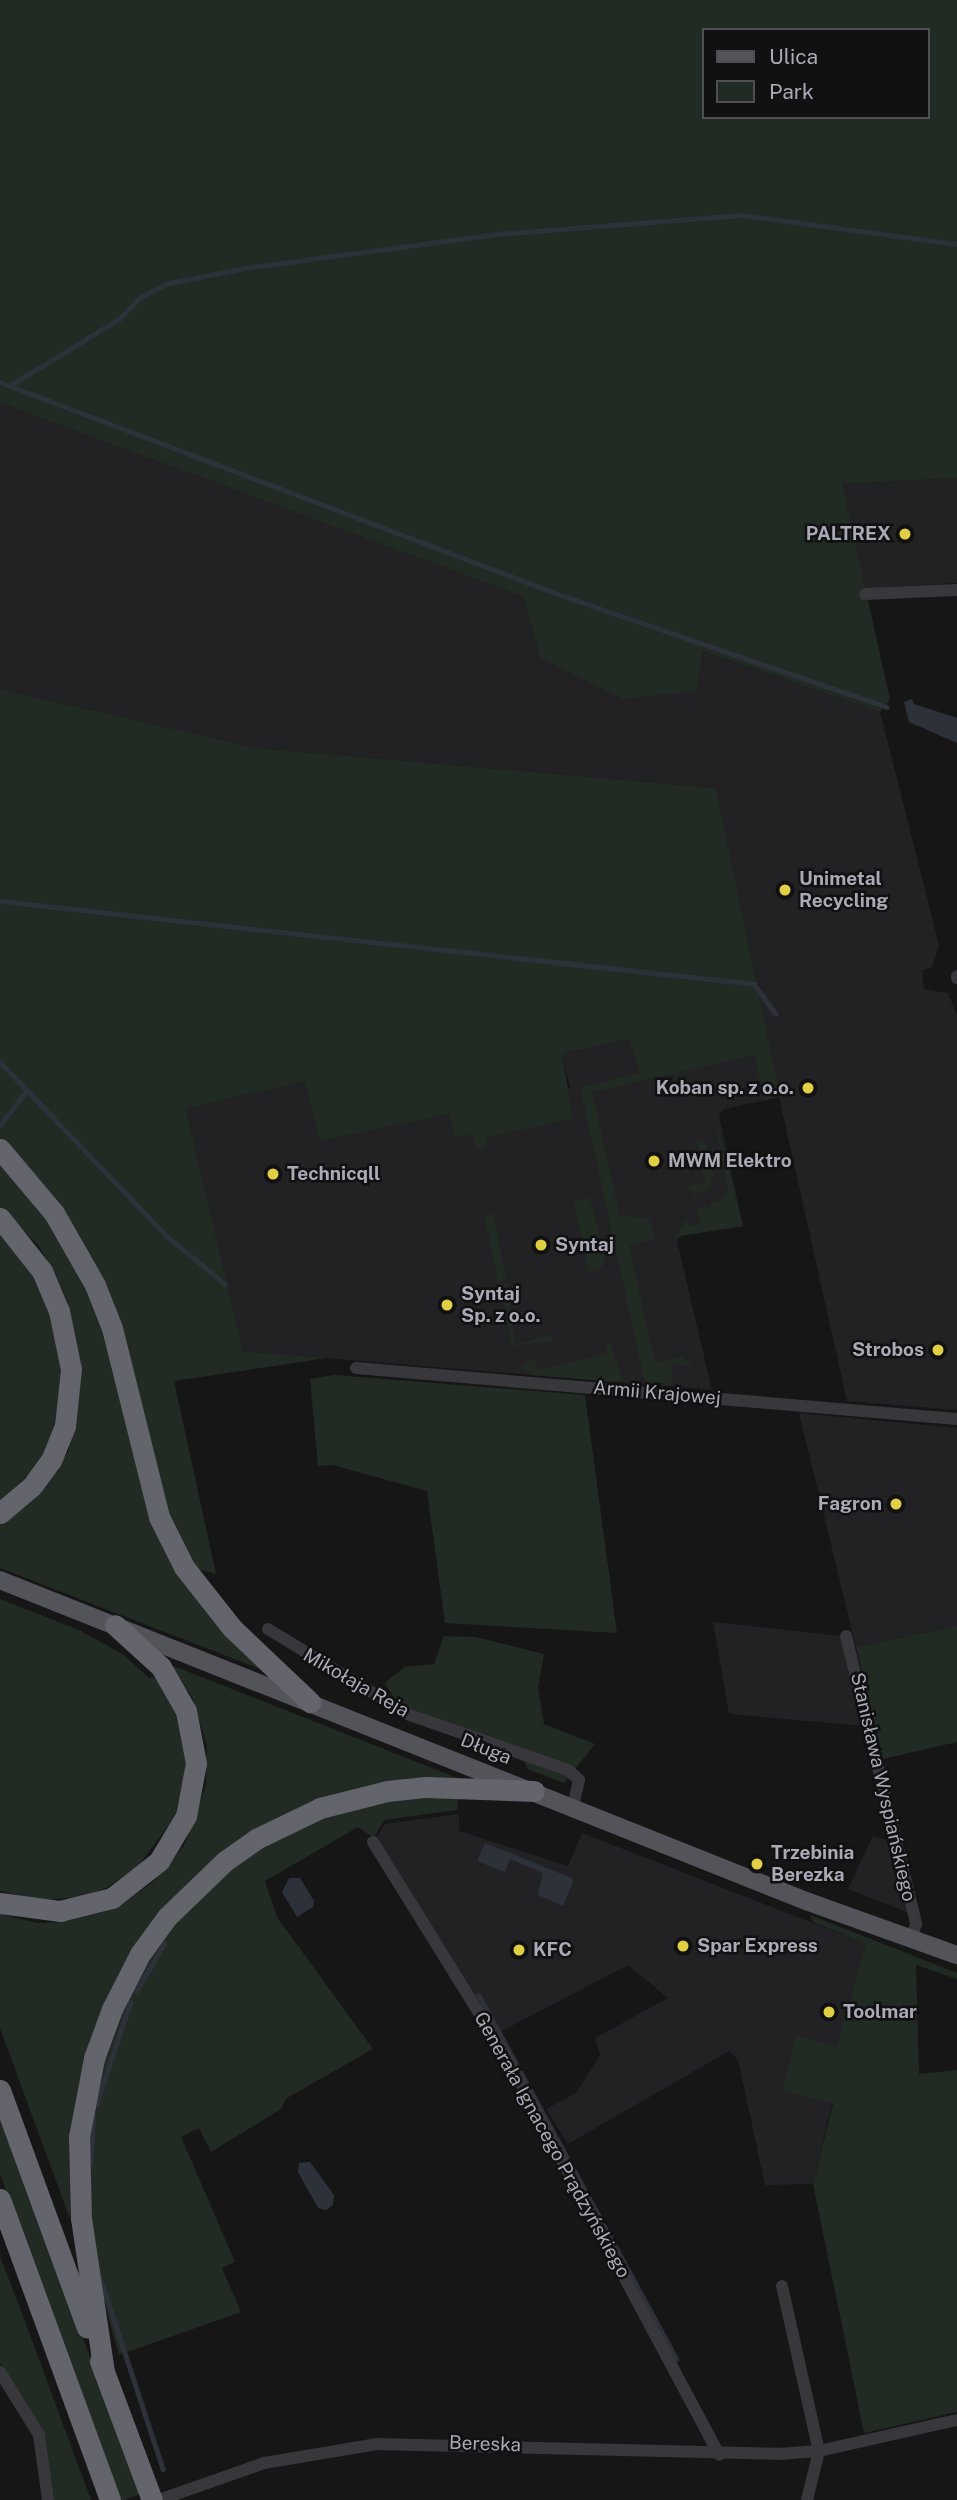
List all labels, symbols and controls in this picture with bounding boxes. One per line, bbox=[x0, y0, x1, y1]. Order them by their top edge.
legend bbox=[702, 28, 929, 119]
text: Ulica bbox=[769, 44, 818, 69]
text: Park bbox=[769, 79, 814, 104]
place label: PALTREX bbox=[806, 523, 891, 545]
marker: PALTREX bbox=[897, 526, 913, 542]
place label: Unimetal Recycling bbox=[799, 868, 888, 912]
marker: Unimetal Recycling bbox=[777, 882, 793, 898]
place label: Koban sp. z o.o. bbox=[655, 1077, 794, 1099]
marker: Koban sp. z o.o. bbox=[800, 1080, 816, 1096]
place label: MWM Elektro bbox=[668, 1150, 792, 1172]
marker: MWM Elektro bbox=[646, 1153, 662, 1169]
place label: Technicqll bbox=[287, 1163, 380, 1185]
marker: Technicqll bbox=[265, 1166, 281, 1182]
place label: Syntaj bbox=[555, 1234, 614, 1256]
marker: Syntaj bbox=[533, 1237, 549, 1253]
place label: Syntaj Sp. z o.o. bbox=[461, 1283, 541, 1327]
marker: Syntaj Sp. z o.o. bbox=[439, 1297, 455, 1313]
place label: Strobos bbox=[852, 1339, 924, 1361]
marker: Strobos bbox=[930, 1342, 946, 1358]
street label: Armii Krajowej bbox=[592, 1376, 722, 1410]
place label: Fagron bbox=[818, 1493, 882, 1515]
marker: Fagron bbox=[888, 1496, 904, 1512]
street label: Mikołaja Reja bbox=[299, 1644, 413, 1722]
street label: Stanisława Wyspiańskiego bbox=[845, 1670, 921, 1904]
street label: Długa bbox=[457, 1729, 515, 1769]
place label: Trzebinia Berezka bbox=[771, 1842, 854, 1886]
marker: Trzebinia Berezka bbox=[749, 1856, 765, 1872]
place label: Spar Express bbox=[697, 1935, 818, 1957]
marker: Spar Express bbox=[675, 1938, 691, 1954]
place label: KFC bbox=[533, 1939, 572, 1961]
marker: KFC bbox=[511, 1942, 527, 1958]
place label: Toolmar bbox=[843, 2001, 917, 2023]
marker: Toolmar bbox=[821, 2004, 837, 2020]
street label: Generała Ignacego Prądzyńskiego bbox=[469, 2008, 635, 2282]
street label: Bereska bbox=[449, 2431, 521, 2457]

